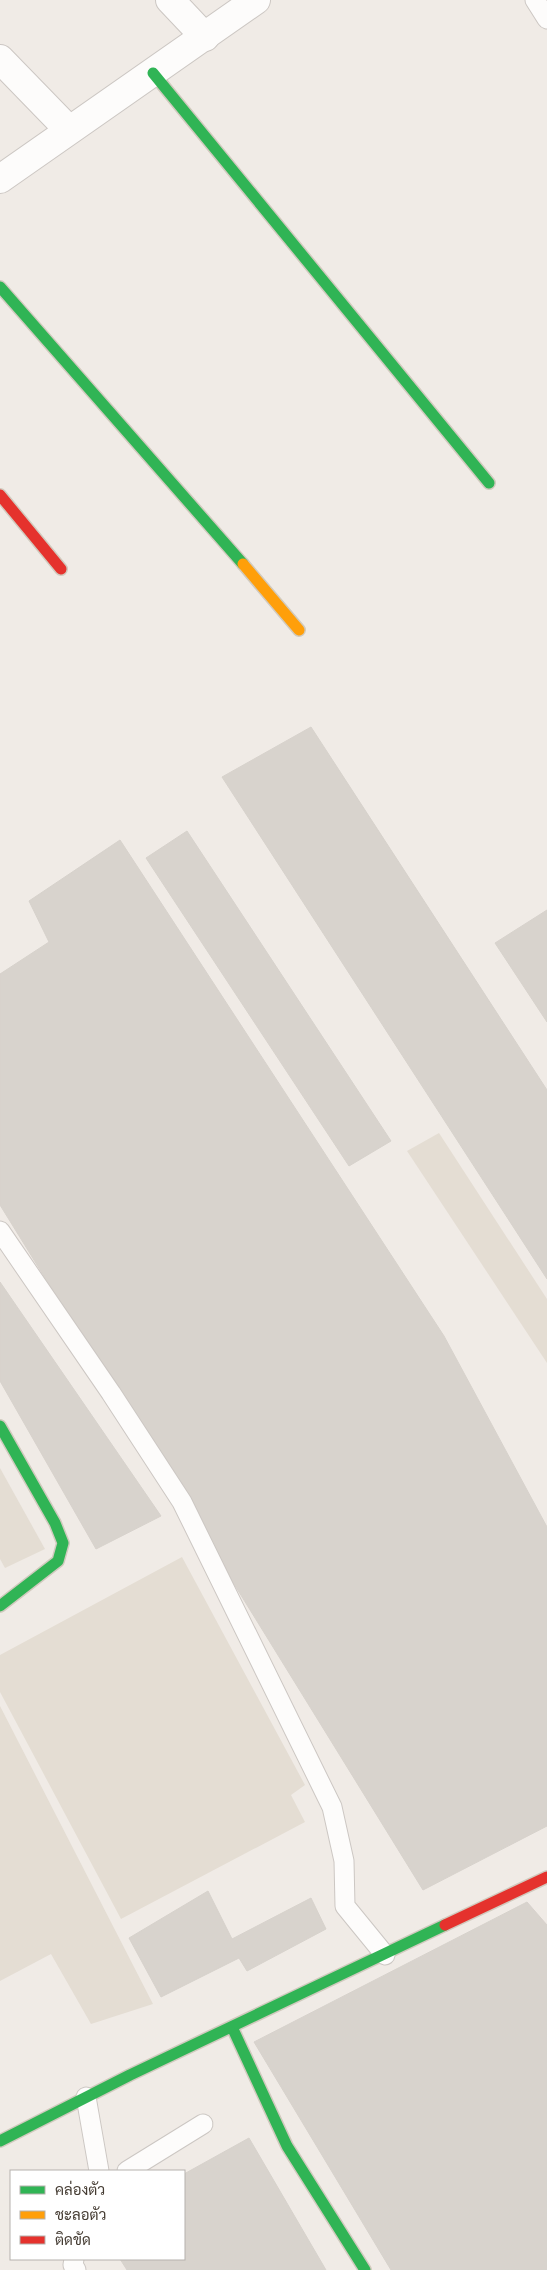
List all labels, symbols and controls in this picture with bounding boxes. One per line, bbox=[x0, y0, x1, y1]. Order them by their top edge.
legend bbox=[10, 2170, 185, 2260]
text: คล่องตัว bbox=[55, 2180, 105, 2199]
text: ชะลอตัว bbox=[55, 2206, 106, 2224]
text: ติดขัด bbox=[55, 2231, 91, 2249]

